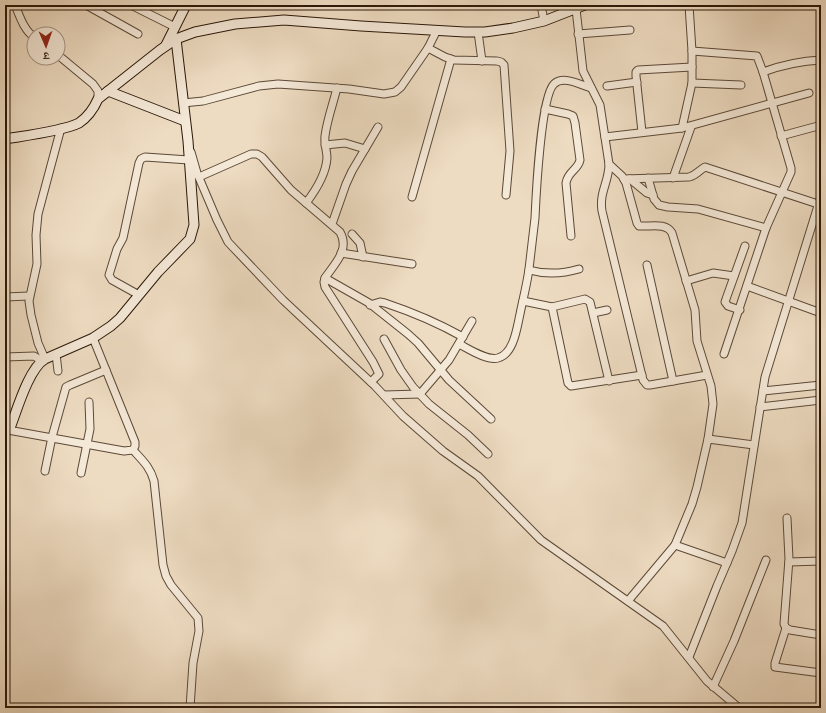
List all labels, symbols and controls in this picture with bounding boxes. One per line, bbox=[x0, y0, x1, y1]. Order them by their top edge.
north arrow bbox=[26, 26, 66, 66]
text: उ bbox=[42, 49, 50, 62]

